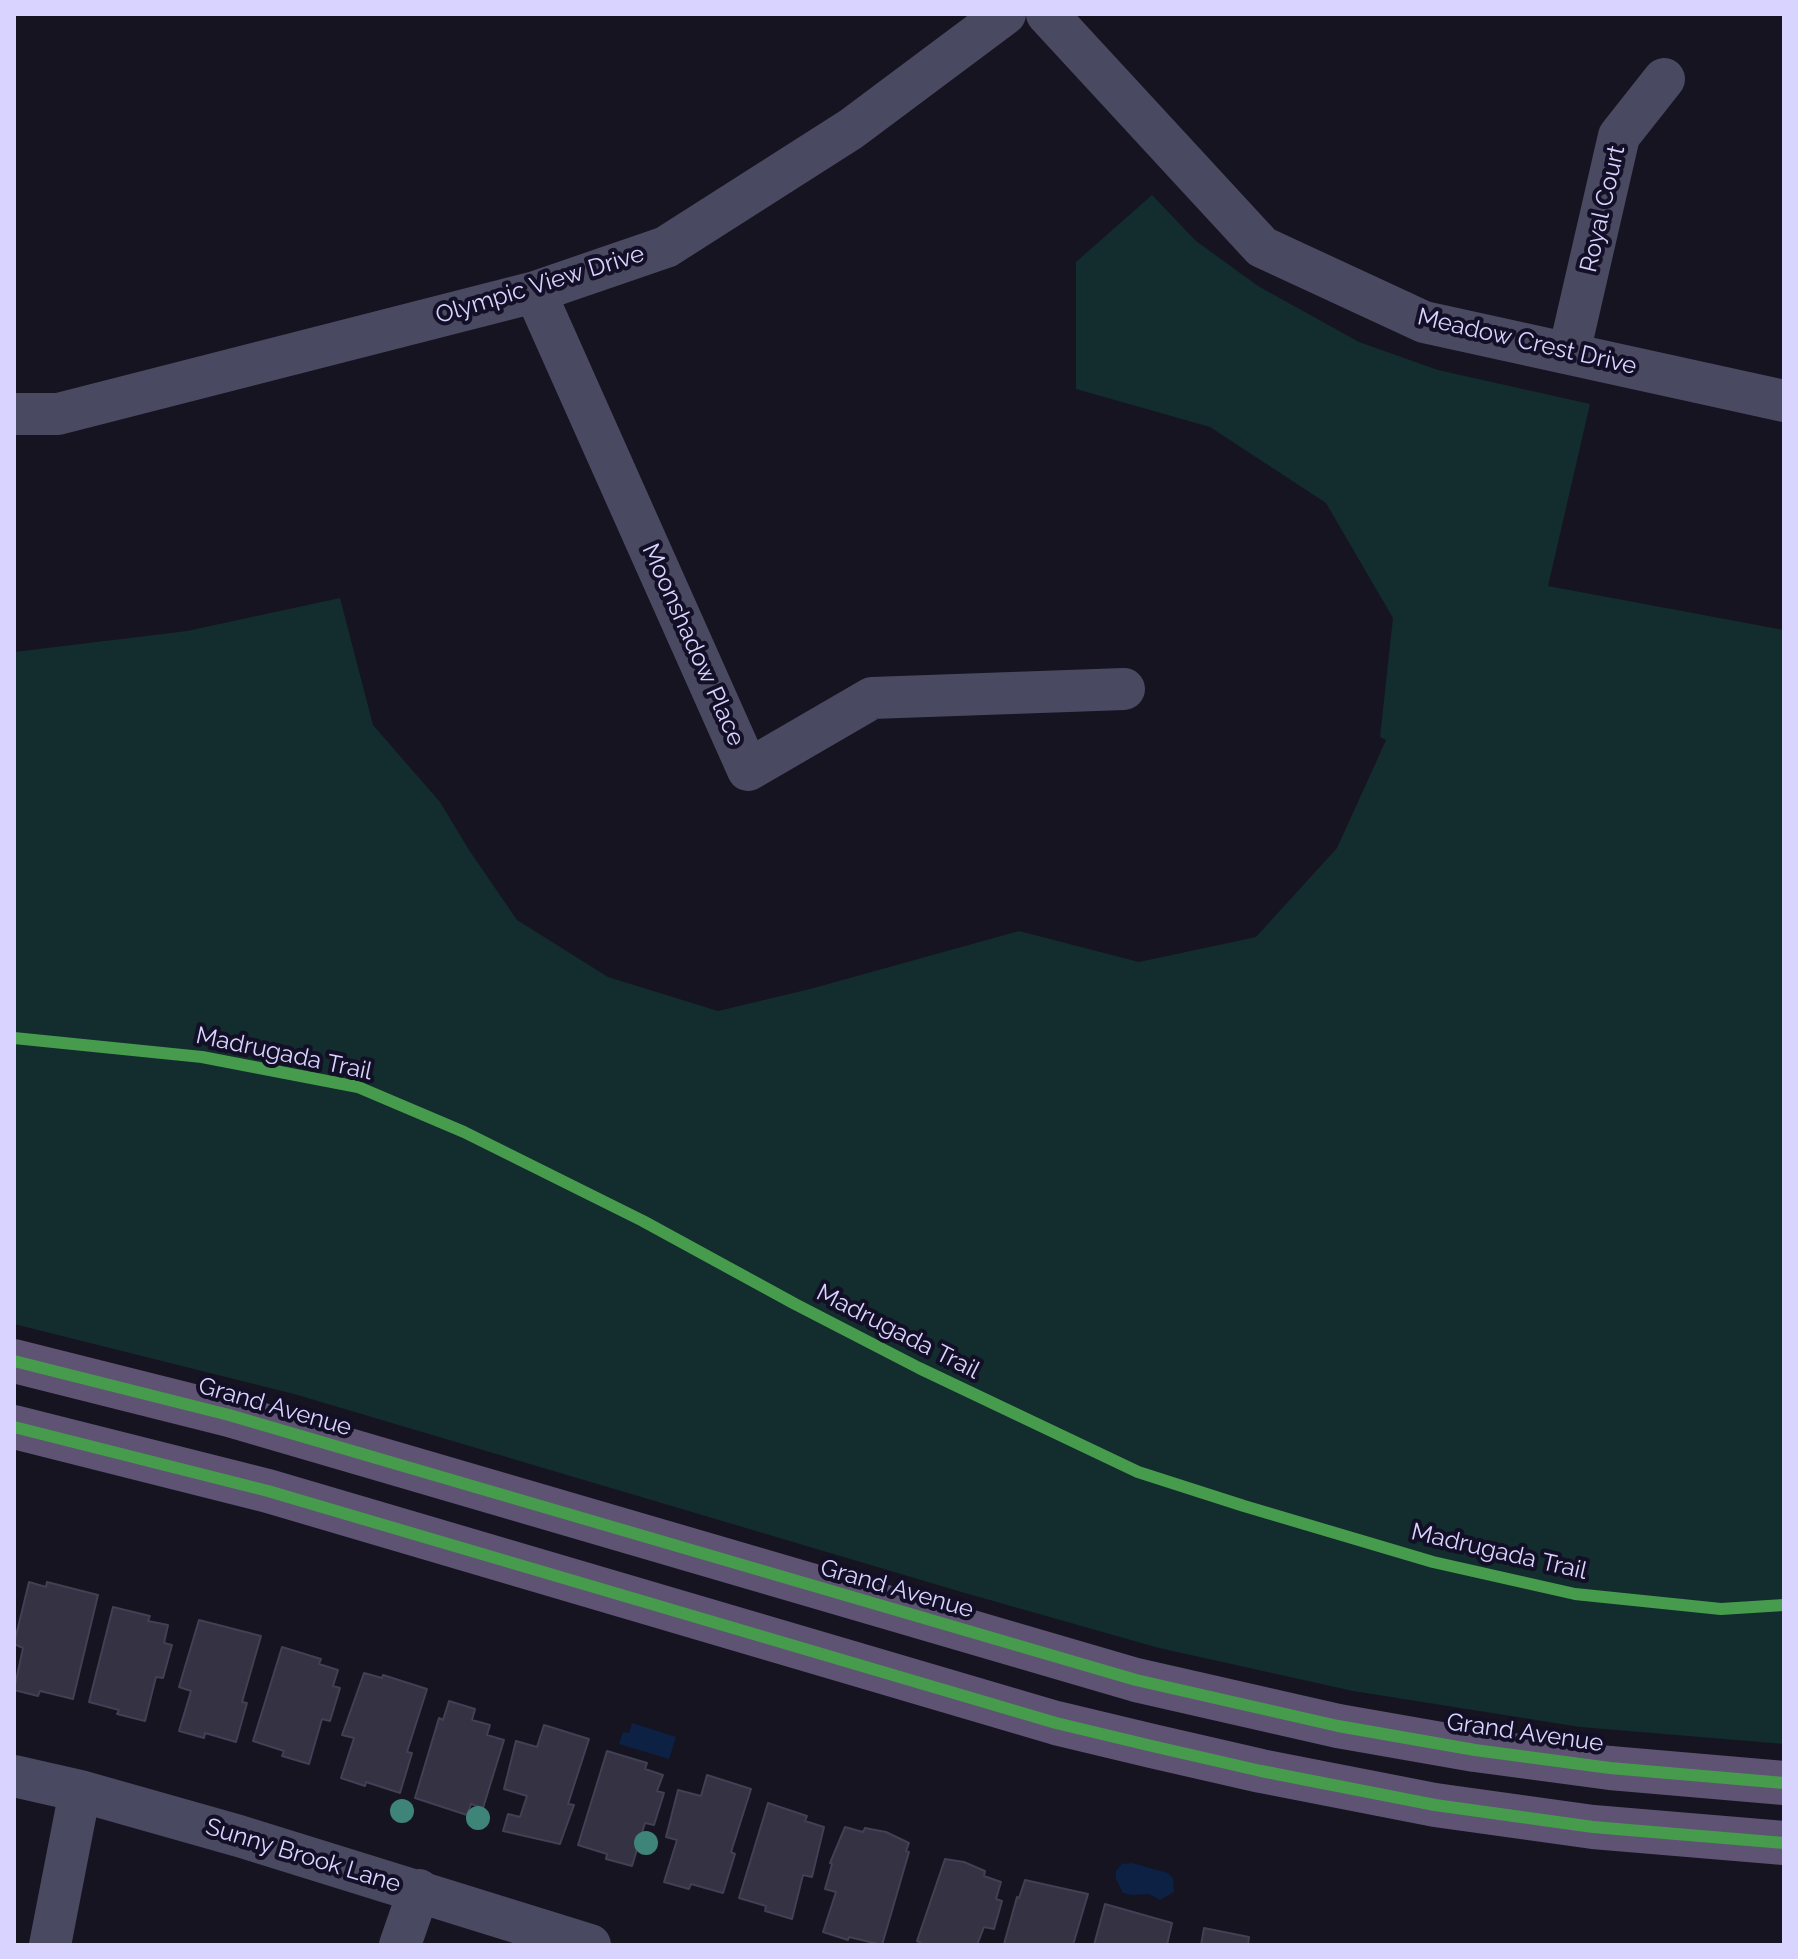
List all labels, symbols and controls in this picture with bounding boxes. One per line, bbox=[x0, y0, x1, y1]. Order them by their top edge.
street label: Royal Court bbox=[1574, 143, 1632, 275]
street label: Olympic View Drive bbox=[432, 240, 648, 330]
street label: Meadow Crest Drive bbox=[1415, 303, 1639, 381]
street label: Moonshadow Place bbox=[635, 540, 751, 750]
street label: Madrugada Trail bbox=[193, 1021, 375, 1087]
street label: Madrugada Trail bbox=[812, 1278, 984, 1386]
street label: Grand Avenue bbox=[195, 1371, 355, 1443]
street label: Madrugada Trail bbox=[1408, 1518, 1590, 1586]
street label: Grand Avenue bbox=[817, 1553, 977, 1625]
street label: Grand Avenue bbox=[1445, 1708, 1605, 1758]
street label: Sunny Brook Lane bbox=[202, 1813, 404, 1899]

